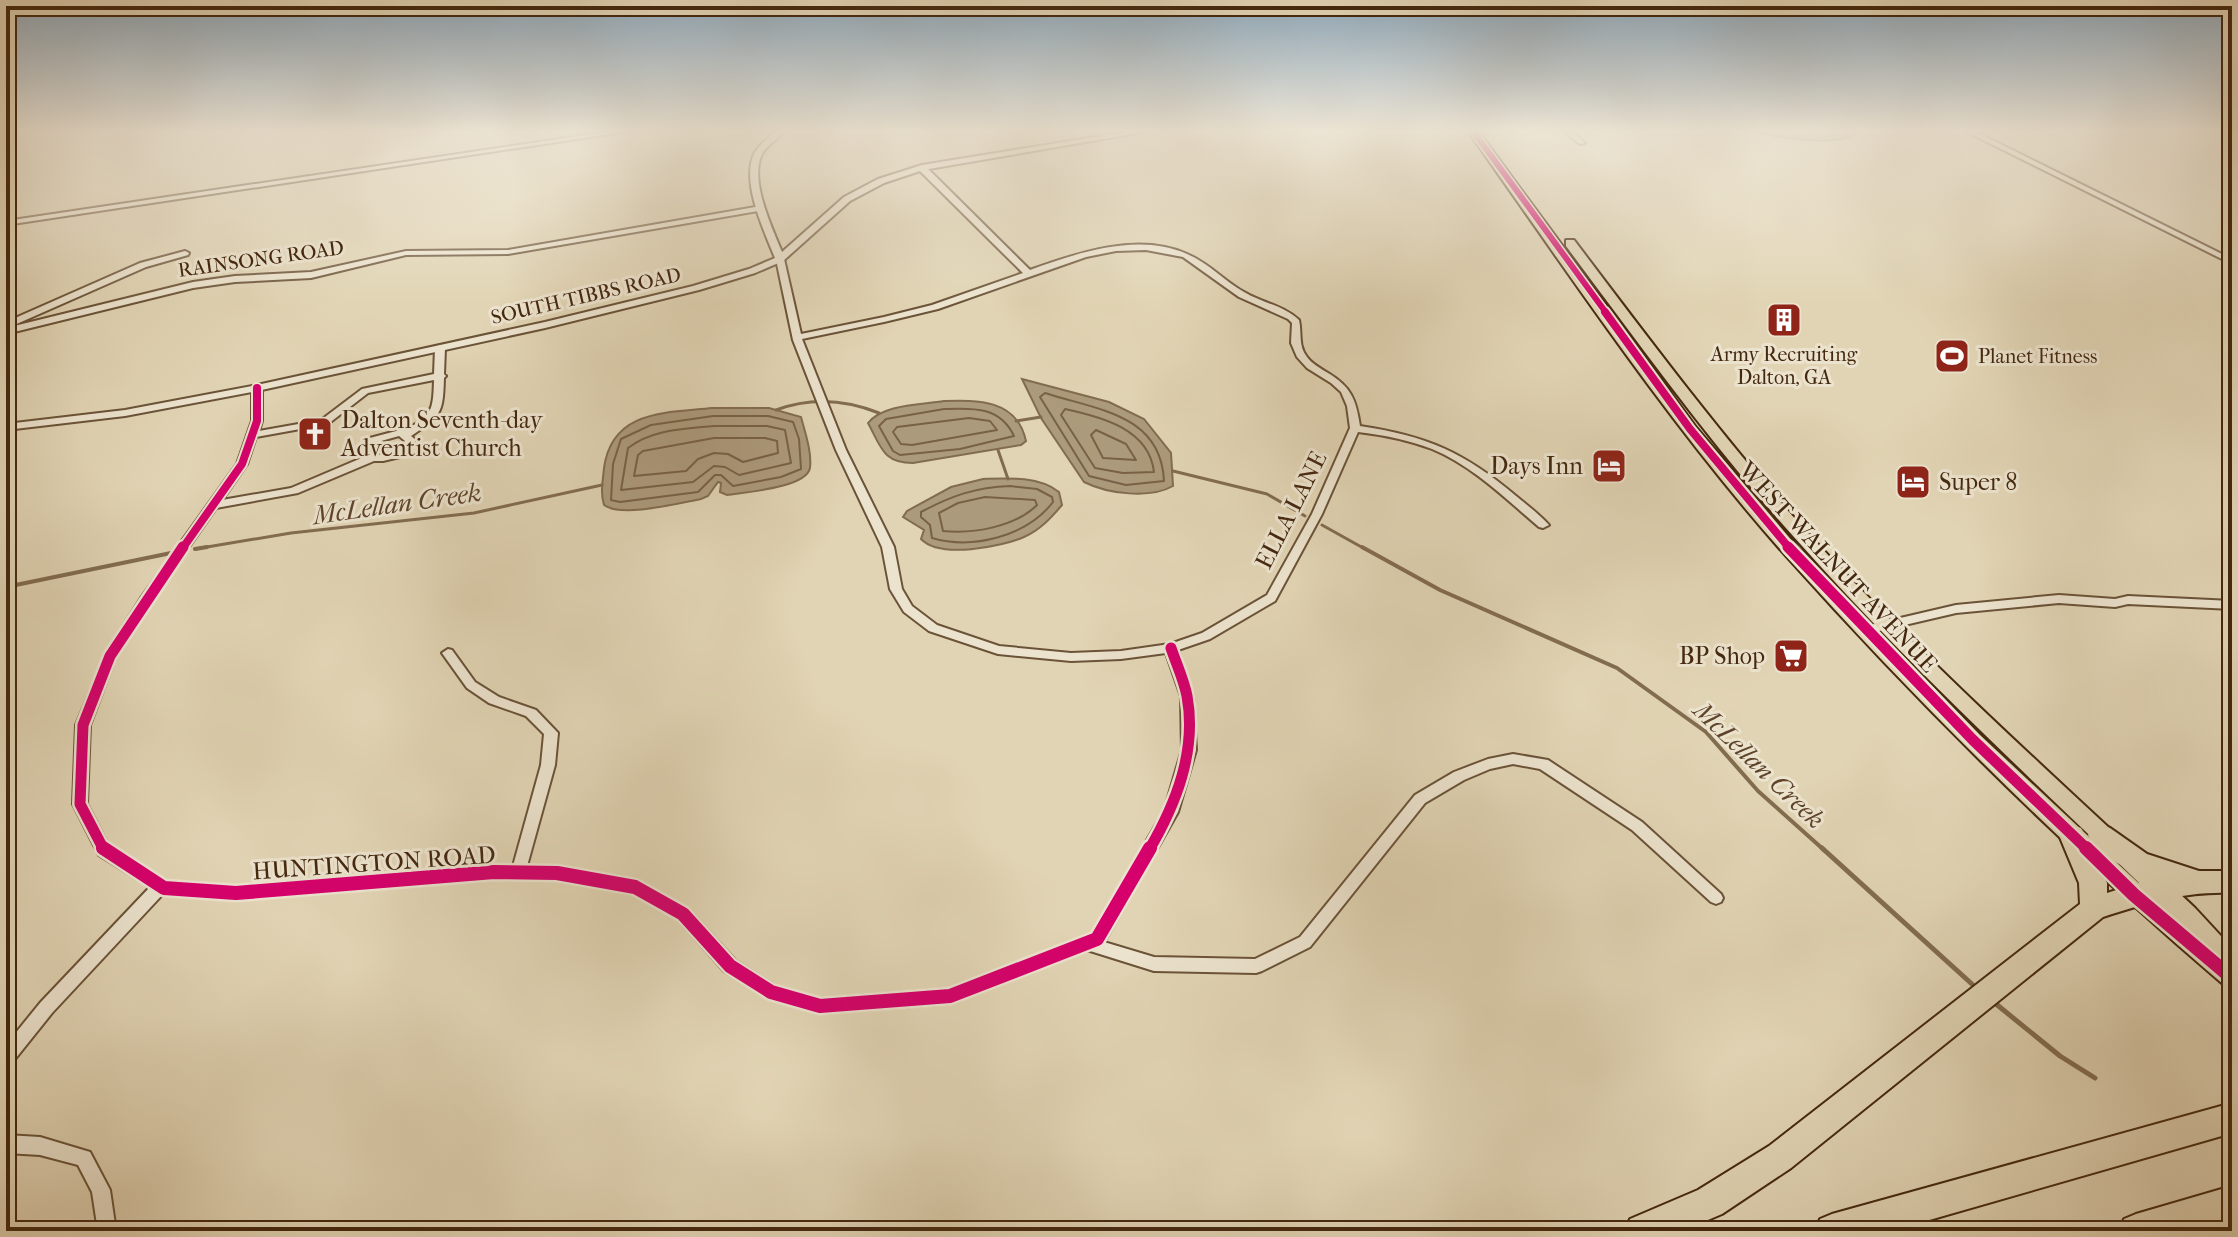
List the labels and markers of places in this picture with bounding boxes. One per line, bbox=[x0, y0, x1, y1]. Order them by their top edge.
building icon: Army Recruiting Dalton, GA bbox=[1765, 301, 1803, 339]
sports icon: Planet Fitness bbox=[1933, 337, 1971, 375]
place label: Army Recruiting Dalton, GA bbox=[1710, 343, 1858, 389]
place label: Planet Fitness bbox=[1978, 345, 2098, 368]
place label: Dalton Seventh-day Adventist Church bbox=[340, 406, 544, 462]
church icon: Dalton Seventh-day Adventist Church bbox=[296, 415, 334, 453]
hotel icon: Days Inn bbox=[1590, 447, 1628, 485]
place label: Days Inn bbox=[1490, 452, 1583, 480]
hotel icon: Super 8 bbox=[1894, 463, 1932, 501]
place label: Super 8 bbox=[1939, 468, 2017, 496]
supermarket icon: BP Shop bbox=[1772, 637, 1810, 675]
place label: BP Shop bbox=[1679, 642, 1765, 670]

